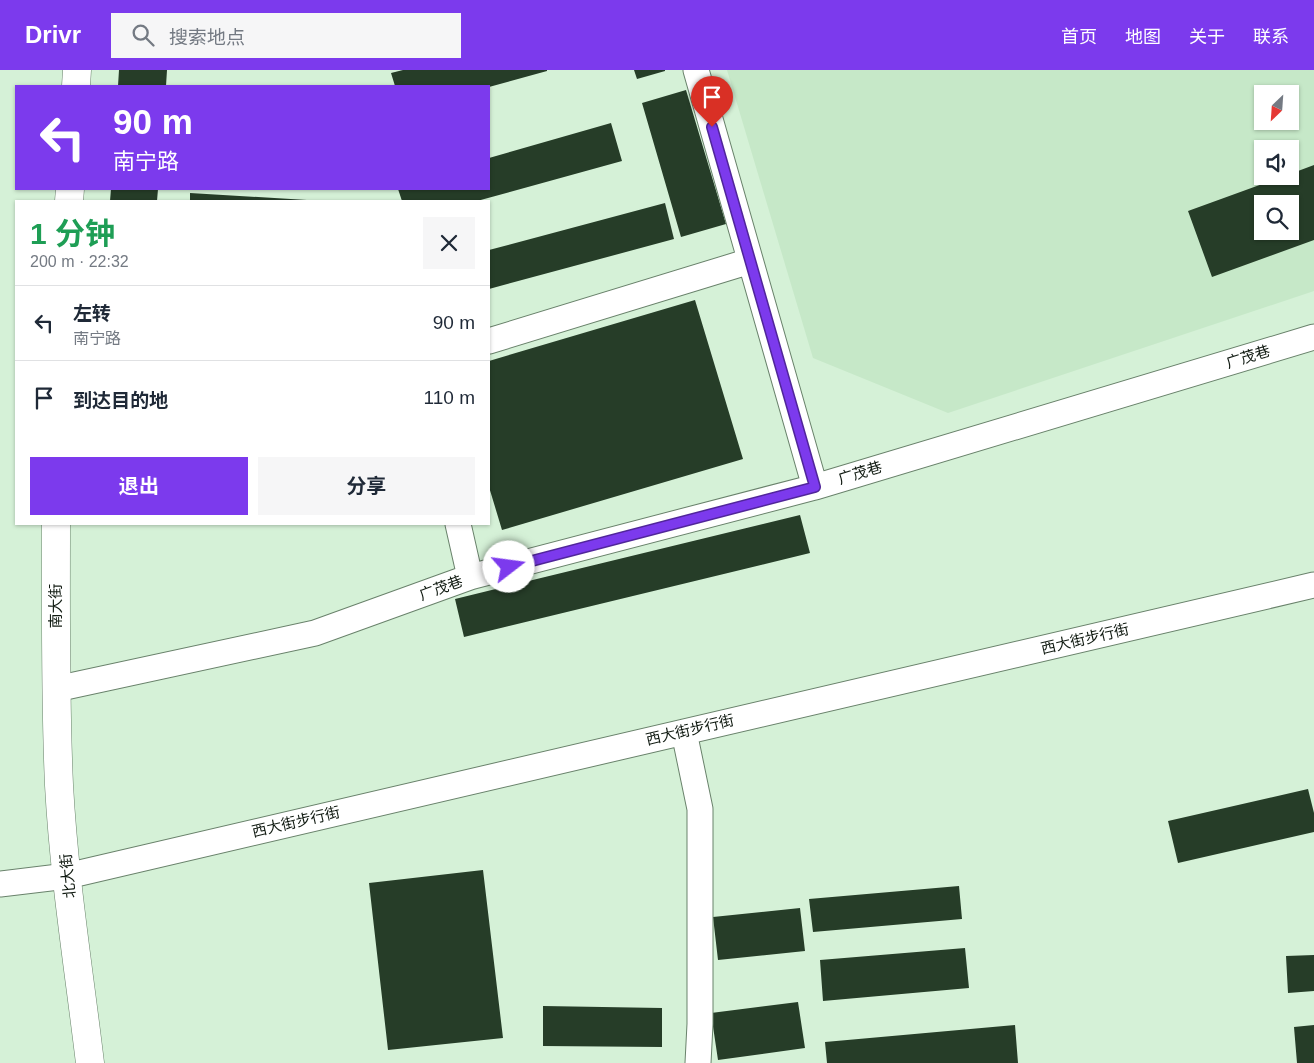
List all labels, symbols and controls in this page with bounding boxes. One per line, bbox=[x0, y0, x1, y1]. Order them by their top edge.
search box bbox=[111, 13, 461, 58]
text: Drivr bbox=[25, 21, 81, 48]
icon: search bbox=[129, 21, 157, 49]
text: 搜索地点 bbox=[169, 27, 245, 48]
text: 首页 bbox=[1061, 27, 1097, 47]
text: 地图 bbox=[1125, 27, 1161, 47]
text: 关于 bbox=[1189, 27, 1225, 47]
text: 联系 bbox=[1253, 27, 1289, 47]
pin bbox=[691, 76, 733, 127]
icon: arrive bbox=[698, 83, 726, 111]
north arrow bbox=[1254, 85, 1299, 130]
map controls bbox=[1254, 85, 1299, 240]
text: 90 m bbox=[113, 102, 193, 141]
icon: left bbox=[30, 105, 95, 170]
button: sound bbox=[1254, 140, 1299, 185]
text: 南宁路 bbox=[113, 149, 179, 174]
button: search bbox=[1254, 195, 1299, 240]
text: 1 分钟 bbox=[30, 217, 115, 250]
button: close bbox=[423, 217, 475, 269]
text: 200 m · 22:32 bbox=[30, 253, 129, 270]
text: 左转 bbox=[73, 303, 111, 324]
icon: left bbox=[30, 309, 58, 337]
text: 90 m bbox=[433, 312, 475, 333]
text: 南宁路 bbox=[73, 330, 121, 347]
street label: 广茂巷 bbox=[1224, 342, 1272, 371]
icon: arrive bbox=[30, 384, 58, 412]
text: 110 m bbox=[424, 387, 475, 408]
text: 到达目的地 bbox=[73, 390, 168, 411]
button: 退出 bbox=[30, 457, 248, 515]
button: 分享 bbox=[258, 457, 475, 515]
street label: 广茂巷 bbox=[836, 458, 884, 487]
position arrow bbox=[482, 540, 534, 592]
street label: 广茂巷 bbox=[417, 572, 465, 603]
street label: 南大街 bbox=[47, 583, 64, 629]
street label: 西大街步行街 bbox=[1039, 620, 1131, 657]
street label: 西大街步行街 bbox=[644, 711, 736, 748]
street label: 西大街步行街 bbox=[250, 803, 342, 840]
street label: 北大街 bbox=[57, 853, 78, 899]

